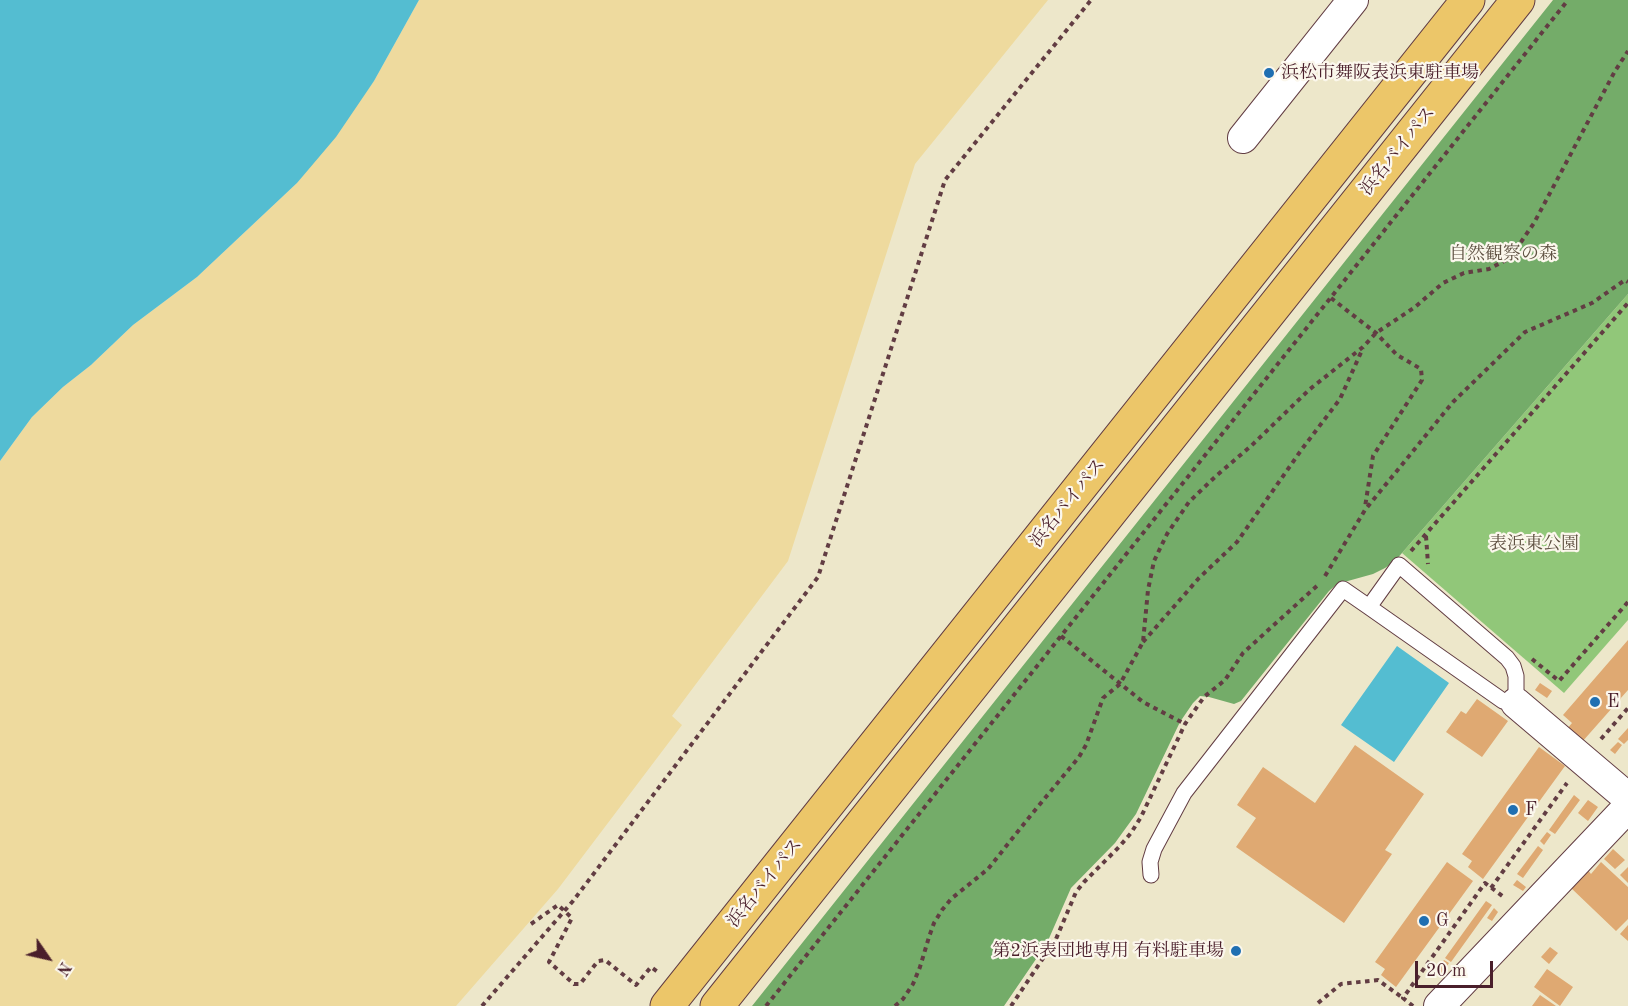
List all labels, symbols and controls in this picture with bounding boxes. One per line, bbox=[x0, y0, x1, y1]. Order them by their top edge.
place label: 浜松市舞阪表浜東駐車場 bbox=[1281, 62, 1479, 84]
marker: 浜松市舞阪表浜東駐車場 bbox=[1262, 66, 1276, 80]
street label: 浜名バイパス bbox=[1356, 102, 1440, 200]
park label: 自然観察の森 bbox=[1449, 243, 1557, 265]
street label: 浜名バイパス bbox=[1026, 454, 1110, 552]
park label: 表浜東公園 bbox=[1489, 533, 1579, 555]
place label: E bbox=[1607, 691, 1619, 713]
marker: E bbox=[1588, 695, 1602, 709]
place label: F bbox=[1525, 799, 1537, 821]
marker: F bbox=[1506, 803, 1520, 817]
street label: 浜名バイパス bbox=[723, 834, 807, 932]
place label: G bbox=[1436, 910, 1449, 932]
marker: G bbox=[1417, 914, 1431, 928]
north arrow bbox=[18, 928, 78, 988]
place label: 第2浜表団地専用 有料駐車場 bbox=[993, 940, 1224, 962]
marker: 第2浜表団地専用 有料駐車場 bbox=[1229, 944, 1243, 958]
scale bar bbox=[1418, 949, 1496, 987]
text: N bbox=[53, 959, 73, 978]
text: 20 m bbox=[1426, 962, 1466, 980]

